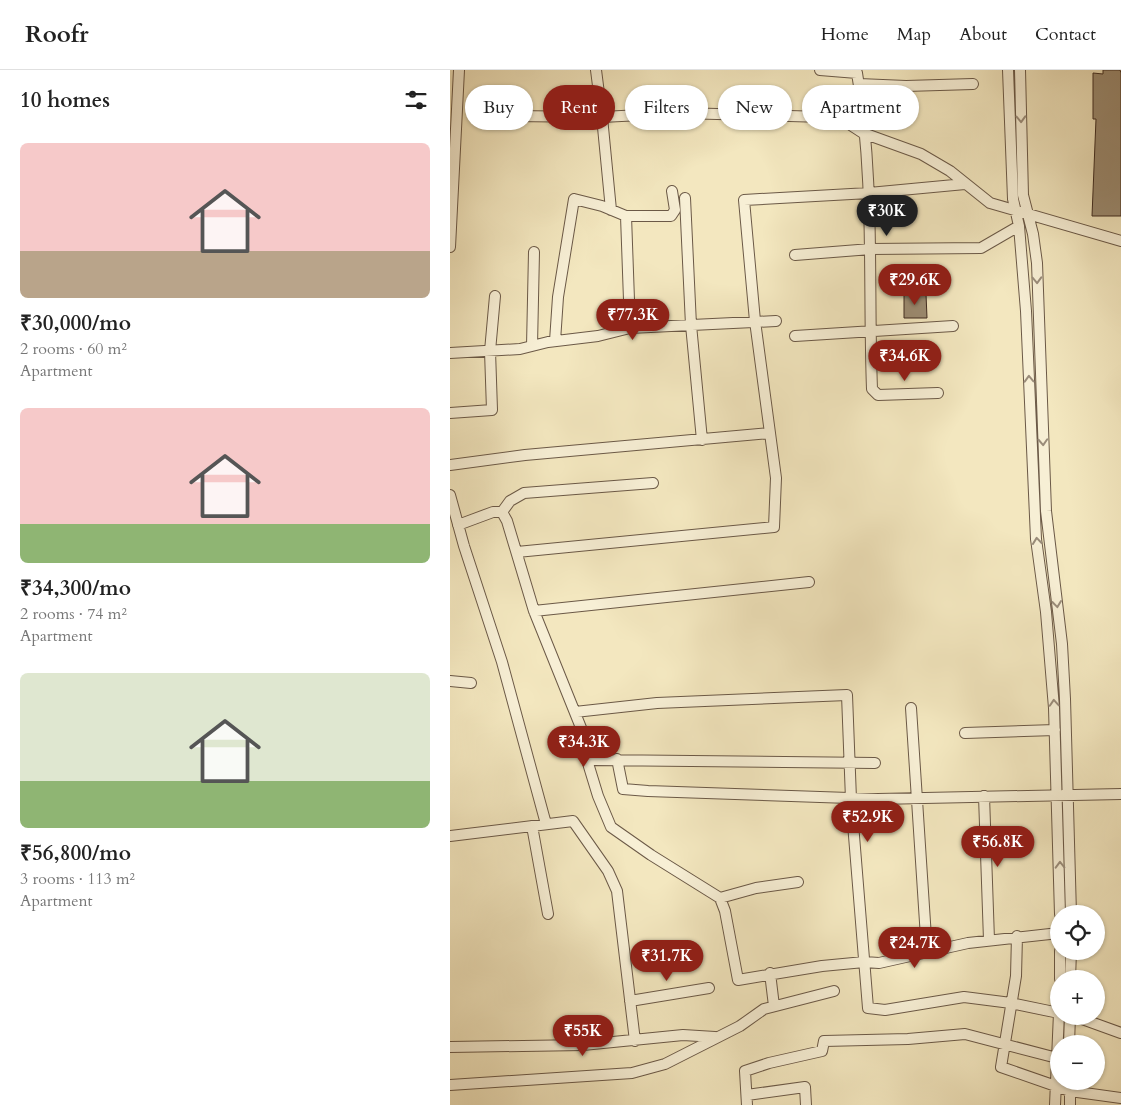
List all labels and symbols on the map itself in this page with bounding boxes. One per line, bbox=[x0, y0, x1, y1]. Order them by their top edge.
one-way arrow bbox=[1016, 115, 1027, 123]
pin: ₹30K bbox=[857, 194, 917, 237]
pin: ₹29.6K bbox=[874, 264, 956, 306]
one-way arrow bbox=[1032, 276, 1042, 284]
pin: ₹77.3K bbox=[592, 298, 674, 341]
pin: ₹34.6K bbox=[864, 340, 946, 382]
one-way arrow bbox=[1023, 375, 1034, 383]
one-way arrow bbox=[1037, 438, 1048, 446]
one-way arrow bbox=[1032, 537, 1043, 545]
one-way arrow bbox=[1051, 600, 1062, 608]
one-way arrow bbox=[1048, 698, 1059, 706]
pin: ₹34.3K bbox=[543, 726, 625, 768]
pin: ₹52.9K bbox=[827, 800, 909, 843]
pin: ₹56.8K bbox=[957, 826, 1039, 868]
one-way arrow bbox=[1055, 861, 1065, 868]
pin: ₹24.7K bbox=[874, 926, 956, 969]
pin: ₹31.7K bbox=[626, 940, 708, 982]
pin: ₹55K bbox=[553, 1014, 613, 1057]

